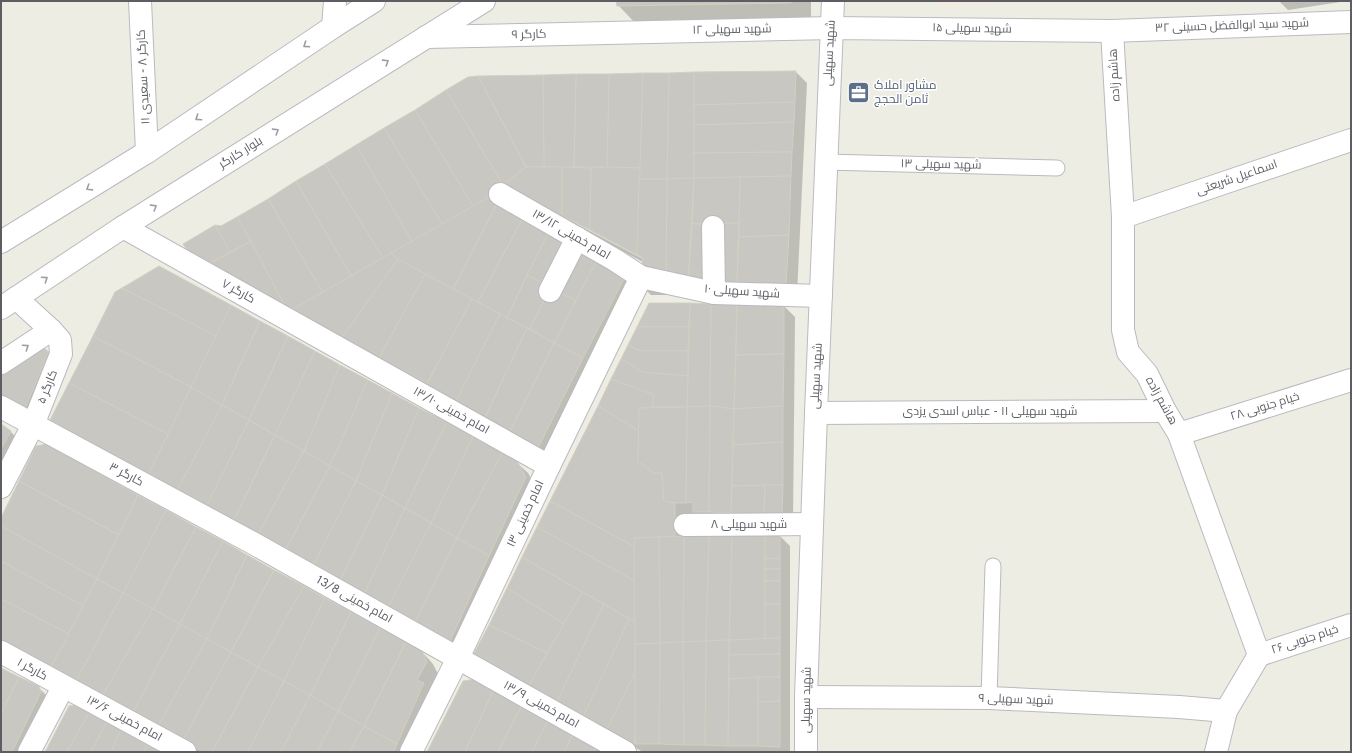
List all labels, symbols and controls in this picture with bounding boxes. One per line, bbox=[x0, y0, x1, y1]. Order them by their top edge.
street label: ۳۲ شهید سید ابوالفضل حسینی bbox=[1155, 15, 1309, 37]
street label: شهید سهیلی bbox=[820, 19, 840, 87]
street label: شهید سهیلی ۱۵ bbox=[932, 20, 1012, 38]
street label: شهید سهیلی ۱۲ bbox=[692, 21, 772, 39]
street label: کارگر ۹ bbox=[511, 26, 547, 44]
street label: کارگر ۸ - سعیدی ۱۱ bbox=[134, 29, 154, 125]
one-way arrow bbox=[303, 40, 310, 48]
street label: هاشم زاده bbox=[1106, 48, 1124, 102]
one-way arrow bbox=[382, 59, 389, 67]
place label: مشاور املاک ثامن الحجج bbox=[874, 78, 936, 108]
office icon: مشاور املاک ثامن الحجج bbox=[845, 80, 871, 106]
one-way arrow bbox=[195, 113, 202, 121]
one-way arrow bbox=[272, 128, 279, 136]
street label: بلوار کارگر bbox=[215, 133, 266, 173]
street label: شهید سهیلی ۱۳ bbox=[900, 156, 982, 174]
street label: اسماعیل شریعتی bbox=[1194, 157, 1280, 199]
one-way arrow bbox=[86, 184, 93, 191]
one-way arrow bbox=[150, 205, 157, 212]
street label: امام خمینی ۱۳/۱۲ bbox=[529, 206, 613, 264]
street label: کارگر ۷ bbox=[218, 276, 258, 308]
one-way arrow bbox=[41, 277, 48, 284]
street label: شهید سهیلی ۱۰ bbox=[704, 281, 780, 303]
street label: شهید سهیلی bbox=[807, 342, 827, 410]
one-way arrow bbox=[22, 344, 29, 351]
street label: کارگر ۵ bbox=[34, 368, 62, 406]
street label: هاشم زاده bbox=[1141, 374, 1181, 428]
street label: امام خمینی ۱۳/۱۰ bbox=[410, 384, 492, 438]
street label: خیام جنوبی ۲۸ bbox=[1228, 389, 1302, 425]
street label: شهید سهیلی ۱۱ - عباس اسدی یزدی bbox=[903, 404, 1078, 420]
street label: کارگر ۳ bbox=[106, 459, 146, 491]
street label: امام خمینی ۱۳ bbox=[504, 478, 548, 550]
street label: شهید سهیلی ۸ bbox=[711, 517, 787, 533]
street label: امام خمینی 13/8 bbox=[313, 572, 395, 628]
street label: خیام جنوبی ۲۶ bbox=[1269, 622, 1341, 658]
street label: کارگر ۱ bbox=[14, 655, 50, 685]
street label: شهید سهیلی bbox=[798, 667, 816, 733]
street label: امام خمینی ۱۳/۹ bbox=[500, 678, 582, 732]
street label: شهید سهیلی ۹ bbox=[978, 691, 1054, 709]
street label: امام خمینی ۱۳/۶ bbox=[83, 692, 165, 746]

